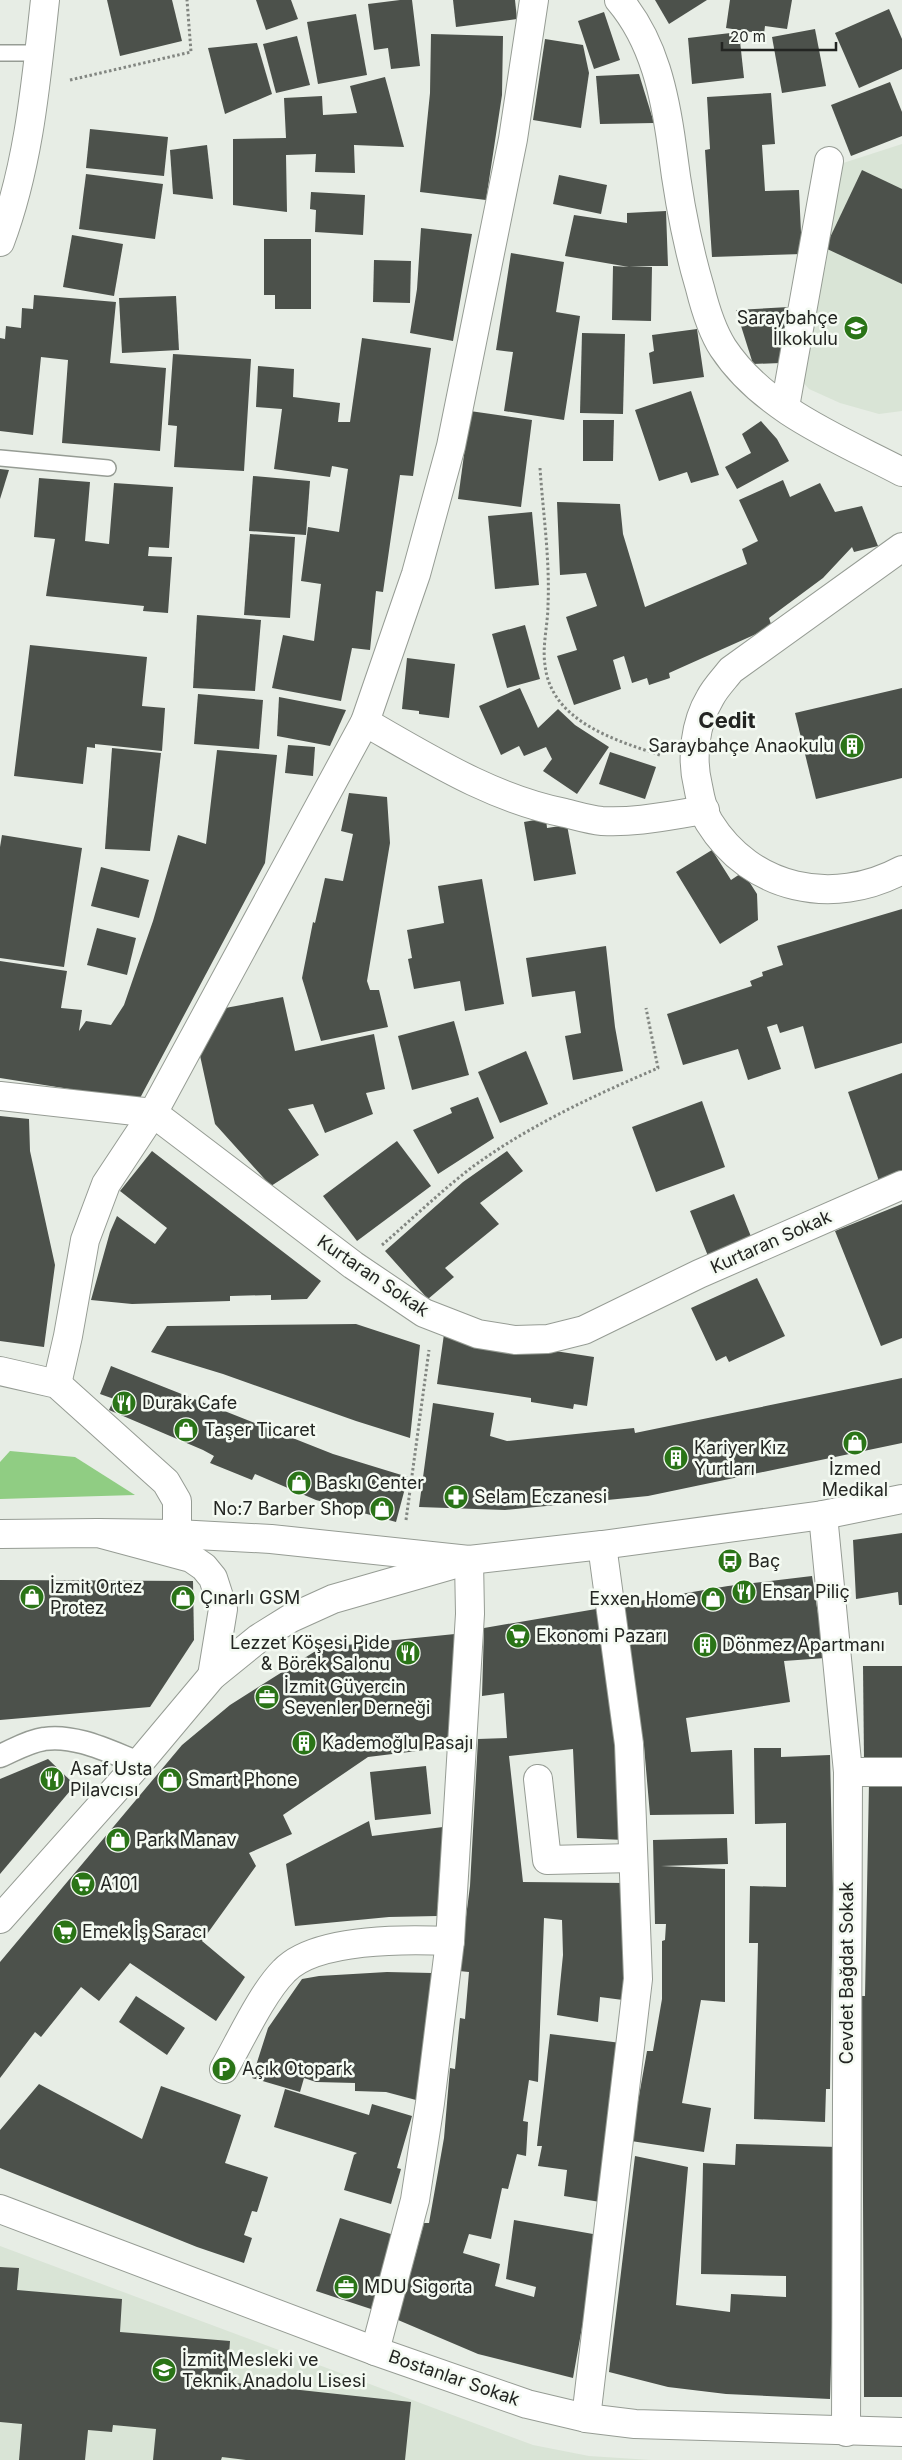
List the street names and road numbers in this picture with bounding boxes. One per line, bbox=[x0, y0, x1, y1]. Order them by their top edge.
street label: Kurtaran Sokak bbox=[707, 1205, 835, 1278]
street label: Kurtaran Sokak bbox=[313, 1231, 433, 1321]
street label: Cevdet Bağdat Sokak bbox=[836, 1882, 857, 2064]
street label: Bostanlar Sokak bbox=[386, 2345, 523, 2410]

